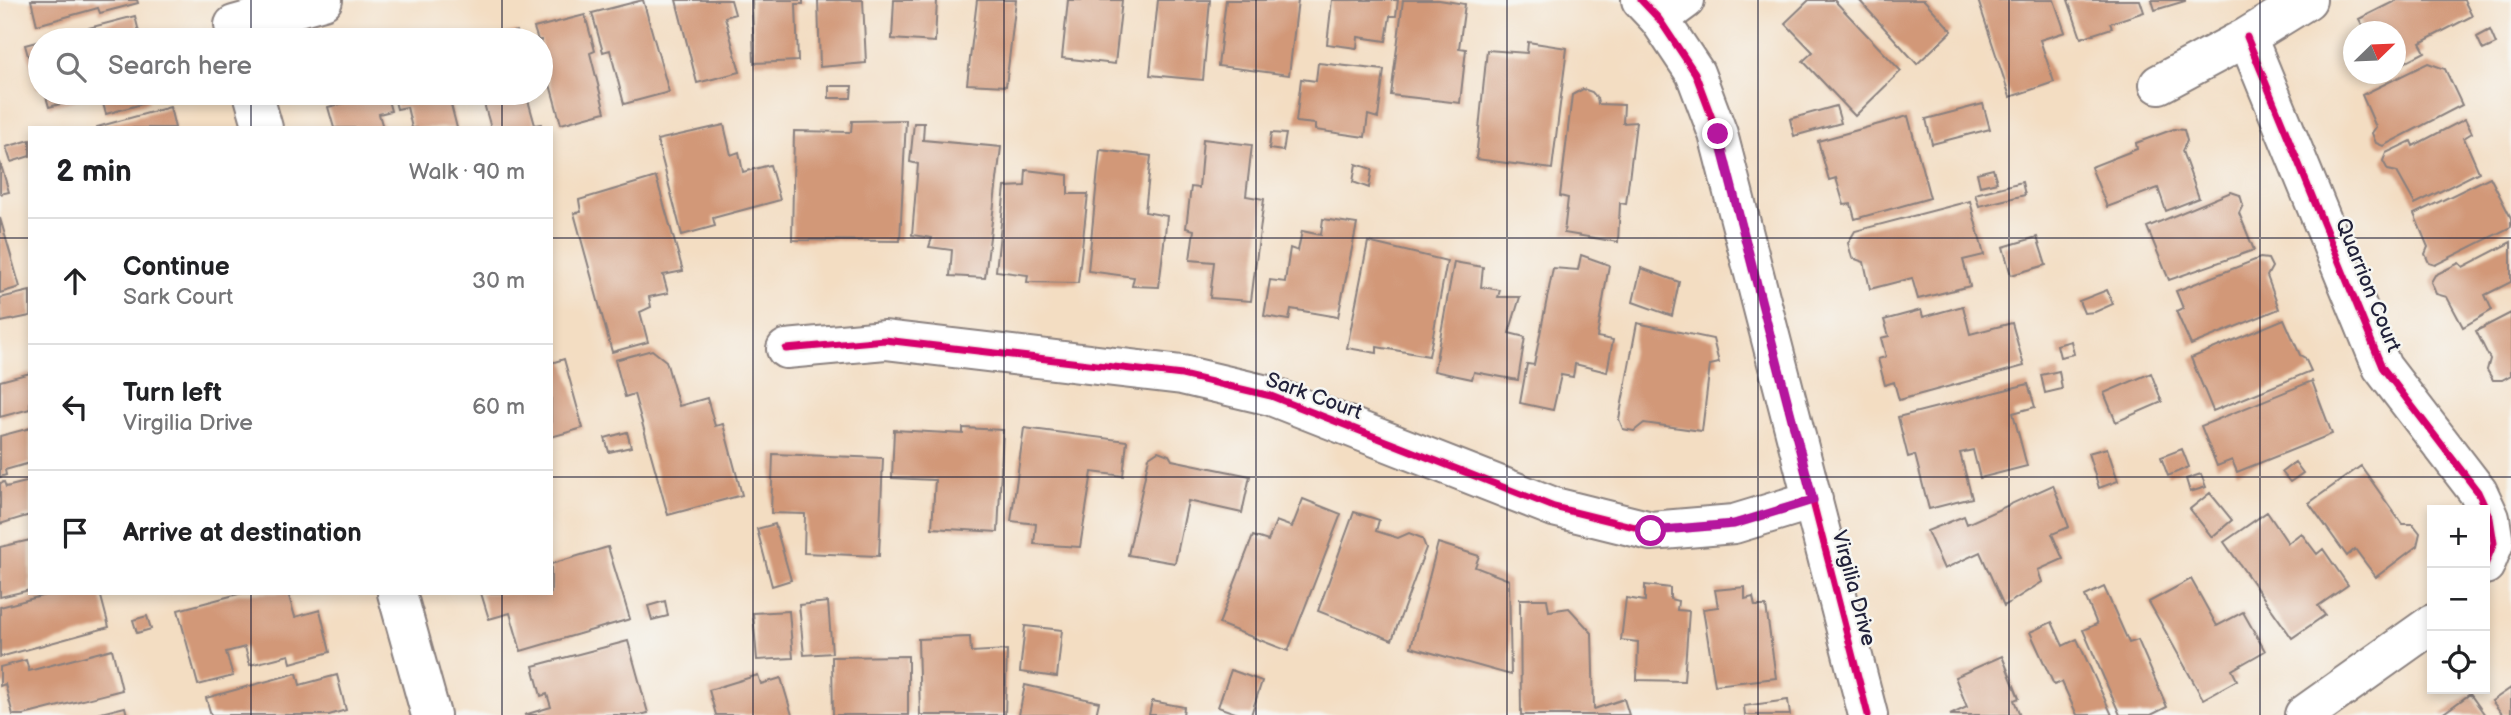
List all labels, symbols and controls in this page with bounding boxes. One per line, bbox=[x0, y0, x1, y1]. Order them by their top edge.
north arrow bbox=[2343, 21, 2406, 84]
search box bbox=[28, 28, 553, 105]
icon: search bbox=[52, 48, 90, 86]
text: Search here bbox=[108, 51, 252, 82]
route end bbox=[1702, 118, 1733, 149]
text: 2 min bbox=[56, 154, 132, 190]
text: Walk · 90 m bbox=[409, 158, 525, 186]
street label: Quarrion Court bbox=[2330, 214, 2406, 356]
text: Continue bbox=[123, 252, 230, 283]
icon: ahead bbox=[56, 262, 94, 300]
text: 30 m bbox=[472, 267, 525, 295]
text: Sark Court bbox=[123, 283, 233, 311]
street label: Sark Court bbox=[1262, 367, 1366, 425]
text: Turn left bbox=[123, 378, 222, 409]
icon: left bbox=[56, 388, 94, 426]
text: 60 m bbox=[472, 393, 525, 421]
text: Virgilia Drive bbox=[123, 409, 253, 437]
map controls bbox=[2427, 505, 2490, 694]
button: + bbox=[2427, 505, 2490, 568]
icon: arrive bbox=[56, 514, 94, 552]
route start bbox=[1635, 515, 1666, 546]
text: Arrive at destination bbox=[123, 518, 362, 549]
street label: Virgilia Drive bbox=[1827, 527, 1881, 649]
button: − bbox=[2427, 568, 2490, 631]
button: locate bbox=[2427, 631, 2490, 694]

